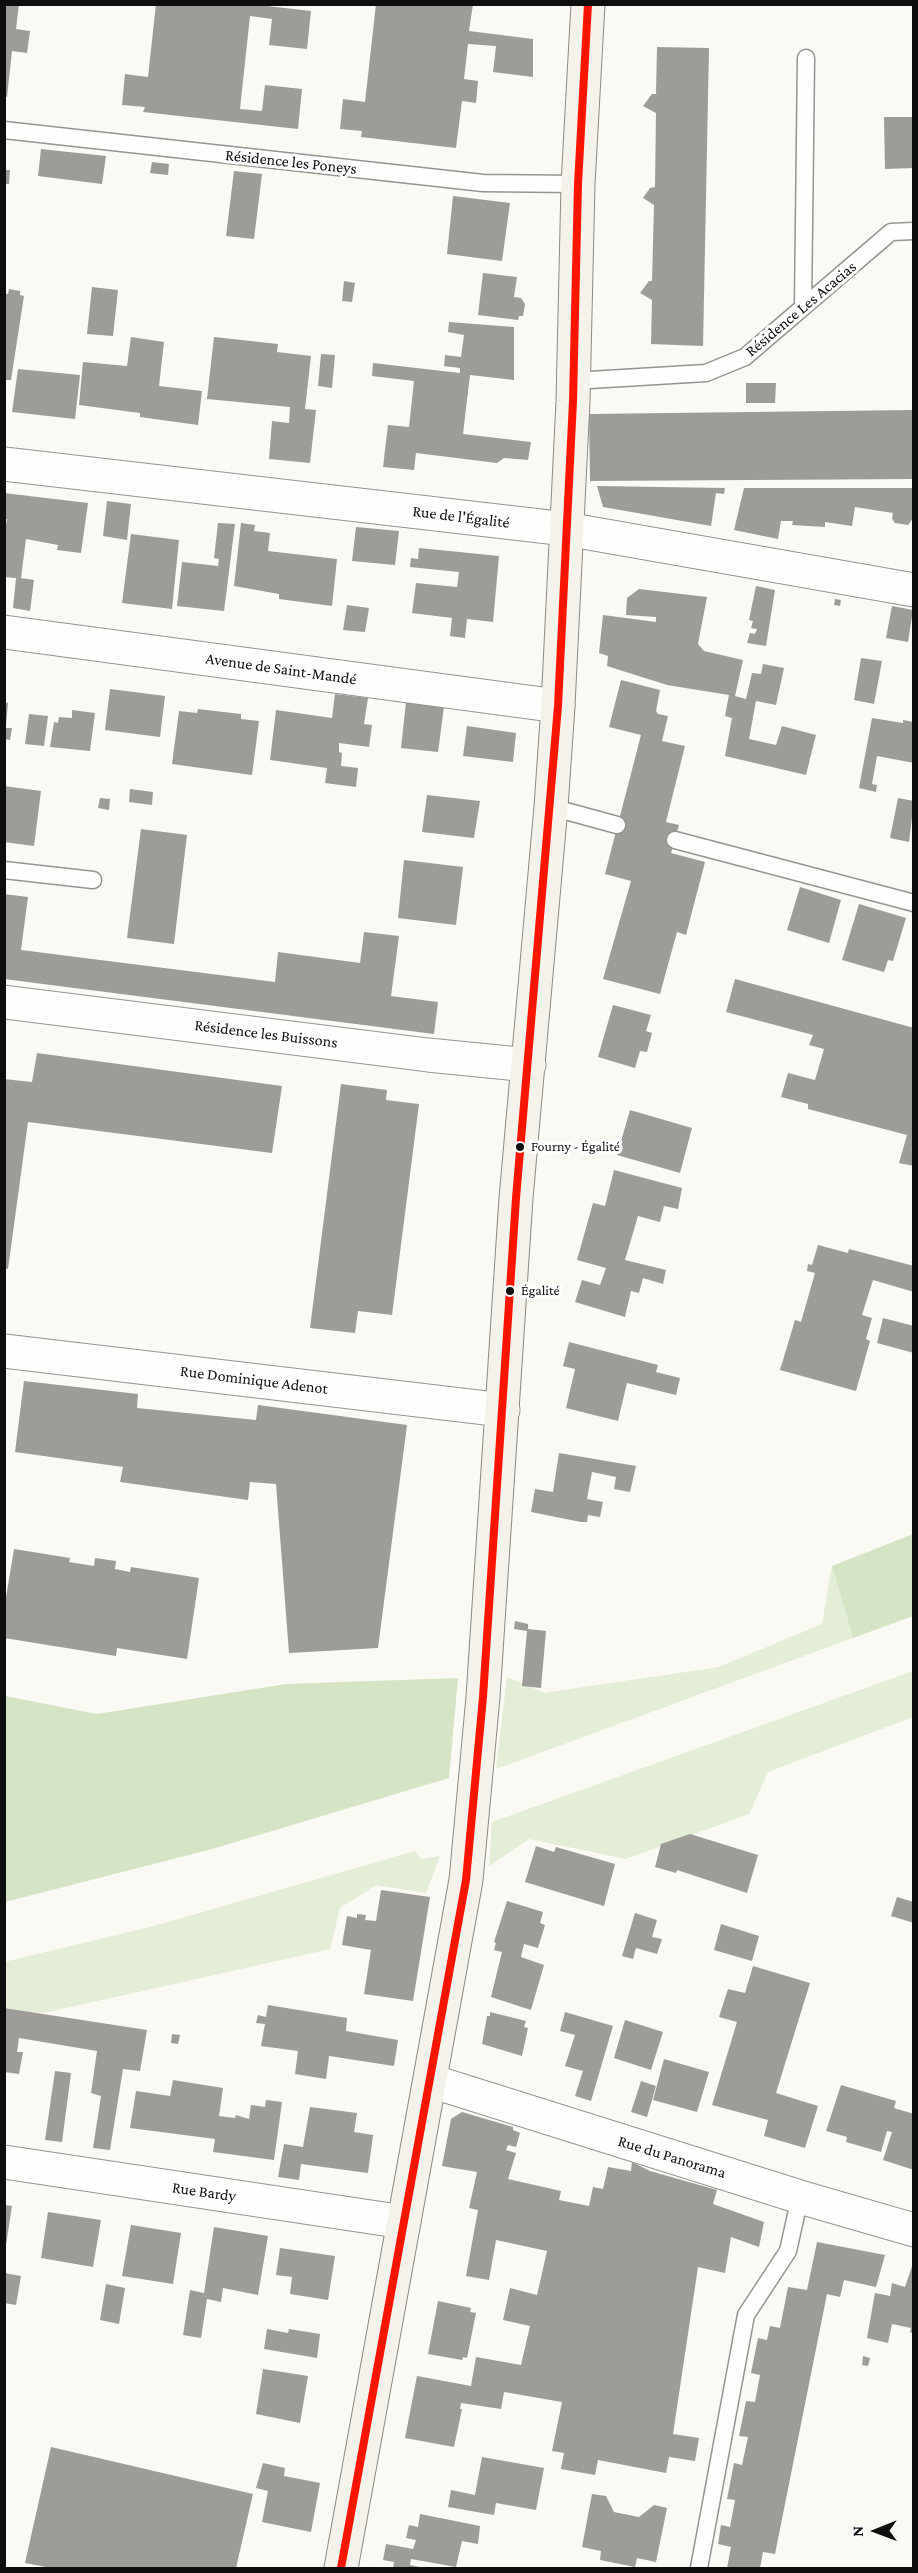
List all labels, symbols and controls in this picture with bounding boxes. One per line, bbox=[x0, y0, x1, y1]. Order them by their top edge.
street label: Résidence les Poneys bbox=[224, 146, 358, 178]
street label: Résidence Les Acacias bbox=[742, 257, 860, 361]
street label: Rue de l'Égalité bbox=[411, 502, 511, 532]
street label: Avenue de Saint-Mandé bbox=[204, 649, 358, 689]
street label: Résidence les Buissons bbox=[193, 1016, 339, 1052]
place label: Fourny - Égalité bbox=[531, 1139, 620, 1155]
marker: Fourny - Égalité bbox=[514, 1141, 526, 1153]
place label: Égalité bbox=[521, 1283, 560, 1299]
marker: Égalité bbox=[504, 1285, 516, 1297]
street label: Rue Dominique Adenot bbox=[179, 1361, 329, 1399]
street label: Rue du Panorama bbox=[616, 2131, 728, 2183]
street label: Rue Bardy bbox=[171, 2178, 237, 2206]
north arrow bbox=[846, 2501, 906, 2561]
text: N bbox=[849, 2526, 866, 2537]

